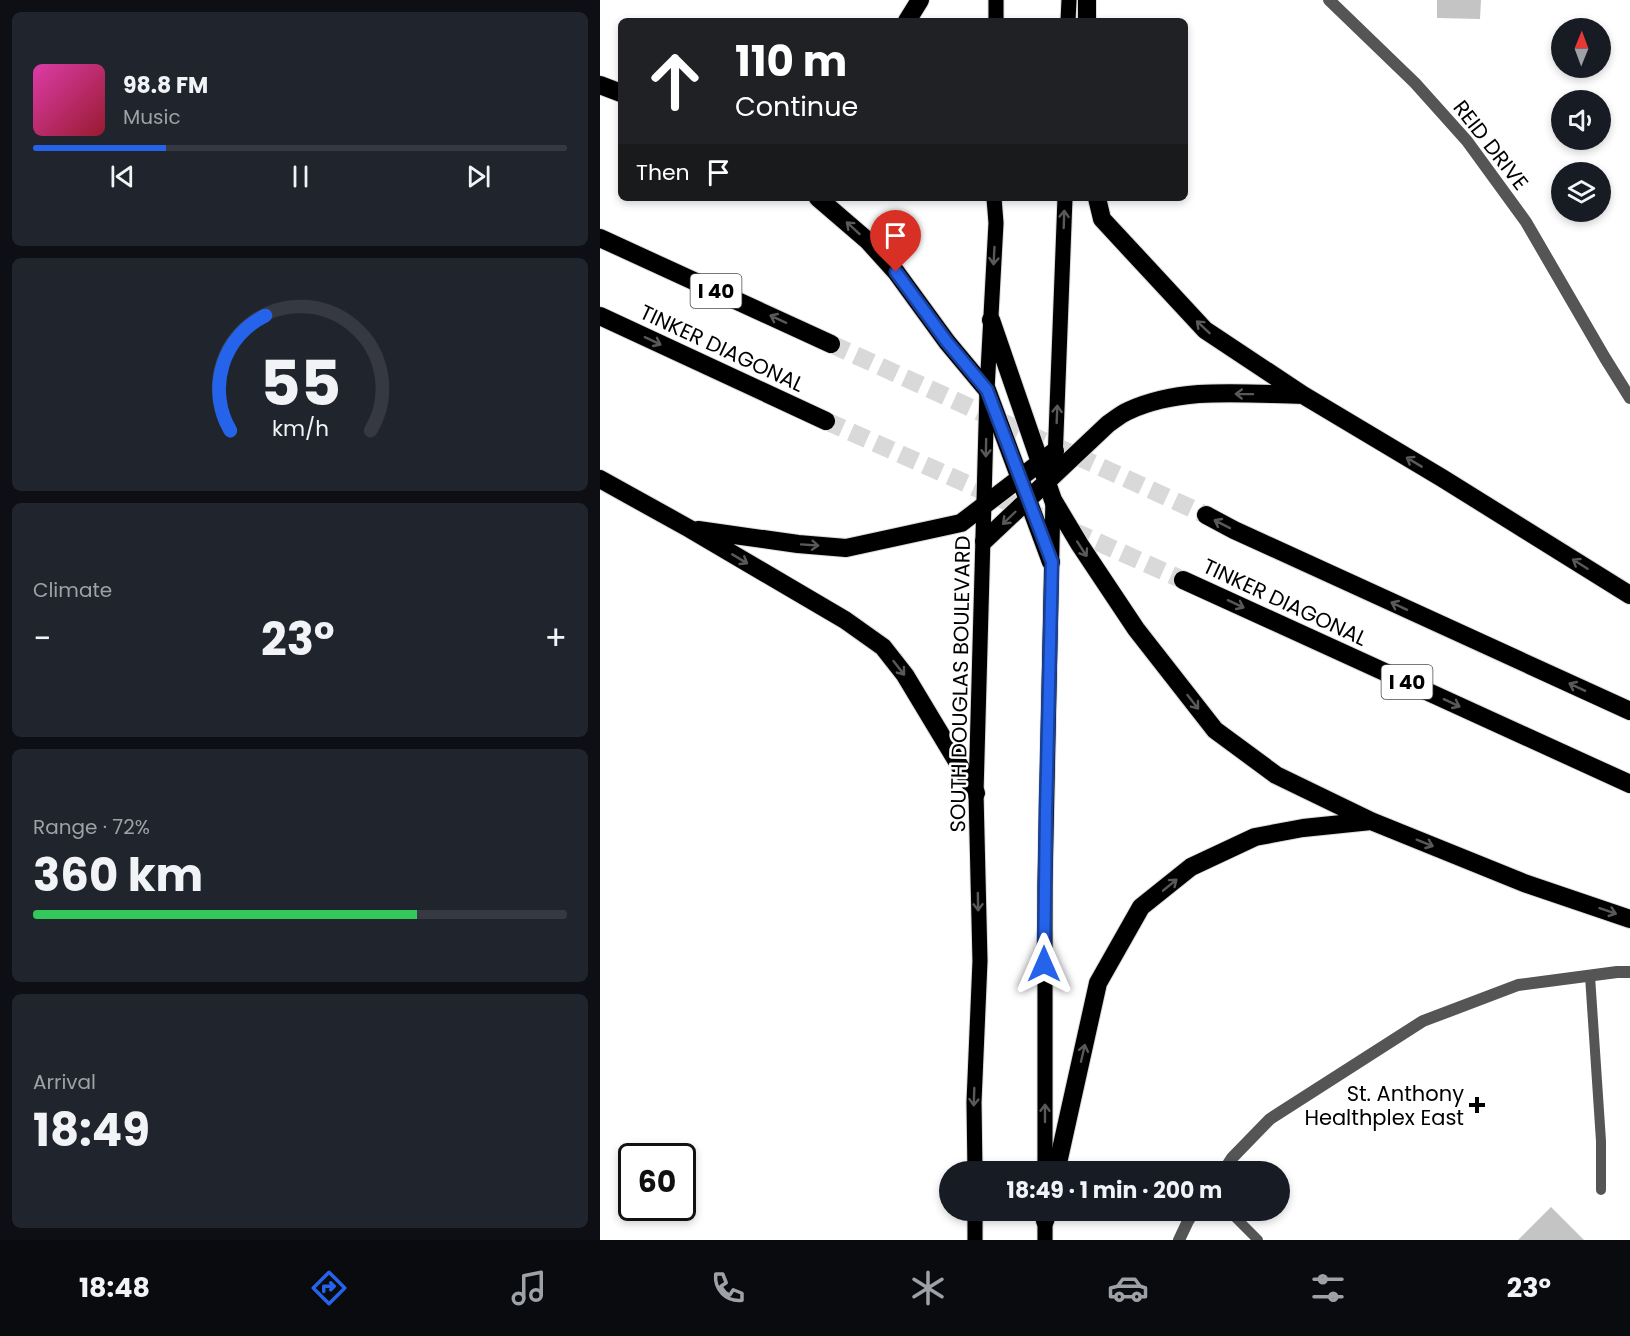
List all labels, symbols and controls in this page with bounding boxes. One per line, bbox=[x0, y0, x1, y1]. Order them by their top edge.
north arrow bbox=[1551, 18, 1611, 78]
map controls bbox=[1551, 18, 1611, 222]
text: 110 m bbox=[735, 32, 847, 91]
icon: ahead bbox=[636, 42, 714, 120]
text: 98.8 FM bbox=[123, 70, 208, 101]
text: Continue bbox=[735, 88, 858, 125]
button: sound bbox=[1551, 90, 1611, 150]
street label: REID DRIVE bbox=[1447, 94, 1535, 196]
text: Music bbox=[123, 103, 181, 131]
icon: arrive bbox=[702, 156, 735, 189]
text: Then bbox=[636, 157, 690, 188]
icon: previous bbox=[106, 160, 139, 193]
icon: pause bbox=[284, 160, 317, 193]
icon: next bbox=[462, 160, 495, 193]
button: layers bbox=[1551, 162, 1611, 222]
pin bbox=[870, 210, 921, 272]
one-way arrow bbox=[1058, 210, 1070, 230]
icon: arrive bbox=[879, 219, 912, 252]
one-way arrow bbox=[846, 221, 861, 235]
one-way arrow bbox=[988, 246, 999, 266]
road number: I 40 bbox=[690, 274, 742, 308]
street label: TINKER DIAGONAL bbox=[635, 297, 809, 399]
one-way arrow bbox=[770, 313, 788, 325]
one-way arrow bbox=[1195, 319, 1210, 334]
one-way arrow bbox=[644, 335, 662, 347]
text: 55 bbox=[259, 340, 341, 428]
one-way arrow bbox=[1235, 389, 1255, 400]
one-way arrow bbox=[1051, 405, 1062, 425]
text: km/h bbox=[271, 414, 329, 445]
one-way arrow bbox=[981, 438, 992, 458]
one-way arrow bbox=[1406, 455, 1423, 467]
one-way arrow bbox=[1001, 510, 1016, 525]
one-way arrow bbox=[1214, 518, 1232, 529]
street label: SOUTH DOUGLAS BOULEVARD bbox=[943, 535, 977, 833]
one-way arrow bbox=[800, 540, 820, 551]
one-way arrow bbox=[1076, 540, 1089, 557]
street label: TINKER DIAGONAL bbox=[1198, 551, 1372, 653]
one-way arrow bbox=[731, 553, 748, 565]
one-way arrow bbox=[1572, 557, 1589, 569]
text: Climate bbox=[33, 576, 112, 604]
one-way arrow bbox=[1227, 599, 1245, 611]
one-way arrow bbox=[1391, 599, 1409, 611]
text: 23° bbox=[261, 608, 335, 671]
text: − bbox=[33, 615, 51, 662]
text: + bbox=[544, 615, 567, 662]
one-way arrow bbox=[893, 660, 906, 676]
road number: I 40 bbox=[1382, 665, 1432, 699]
one-way arrow bbox=[1568, 680, 1586, 692]
one-way arrow bbox=[1187, 694, 1200, 710]
one-way arrow bbox=[1442, 698, 1460, 709]
text: Range · 72% bbox=[33, 813, 150, 841]
one-way arrow bbox=[1415, 838, 1434, 849]
text: 360 km bbox=[33, 844, 203, 907]
one-way arrow bbox=[1161, 878, 1177, 891]
one-way arrow bbox=[973, 892, 984, 912]
one-way arrow bbox=[1598, 907, 1617, 918]
position arrow bbox=[1012, 932, 1076, 996]
one-way arrow bbox=[1078, 1044, 1089, 1063]
text: Arrival bbox=[33, 1068, 96, 1096]
place label: St. Anthony Healthplex East bbox=[1304, 1079, 1464, 1132]
one-way arrow bbox=[969, 1086, 980, 1106]
marker: St. Anthony Healthplex East bbox=[1468, 1096, 1486, 1114]
text: 18:49 bbox=[33, 1099, 150, 1162]
one-way arrow bbox=[1039, 1104, 1050, 1124]
speed limit sign: 60 bbox=[618, 1143, 696, 1221]
text: 18:49 · 1 min · 200 m bbox=[1007, 1175, 1222, 1206]
icon: directions bbox=[308, 1267, 350, 1309]
icon: music bbox=[508, 1267, 550, 1309]
icon: phone bbox=[707, 1267, 749, 1309]
icon: climate bbox=[907, 1267, 949, 1309]
icon: car bbox=[1107, 1267, 1149, 1309]
icon: filters bbox=[1307, 1267, 1349, 1309]
text: 18:48 bbox=[79, 1269, 150, 1306]
text: 23° bbox=[1507, 1269, 1551, 1306]

